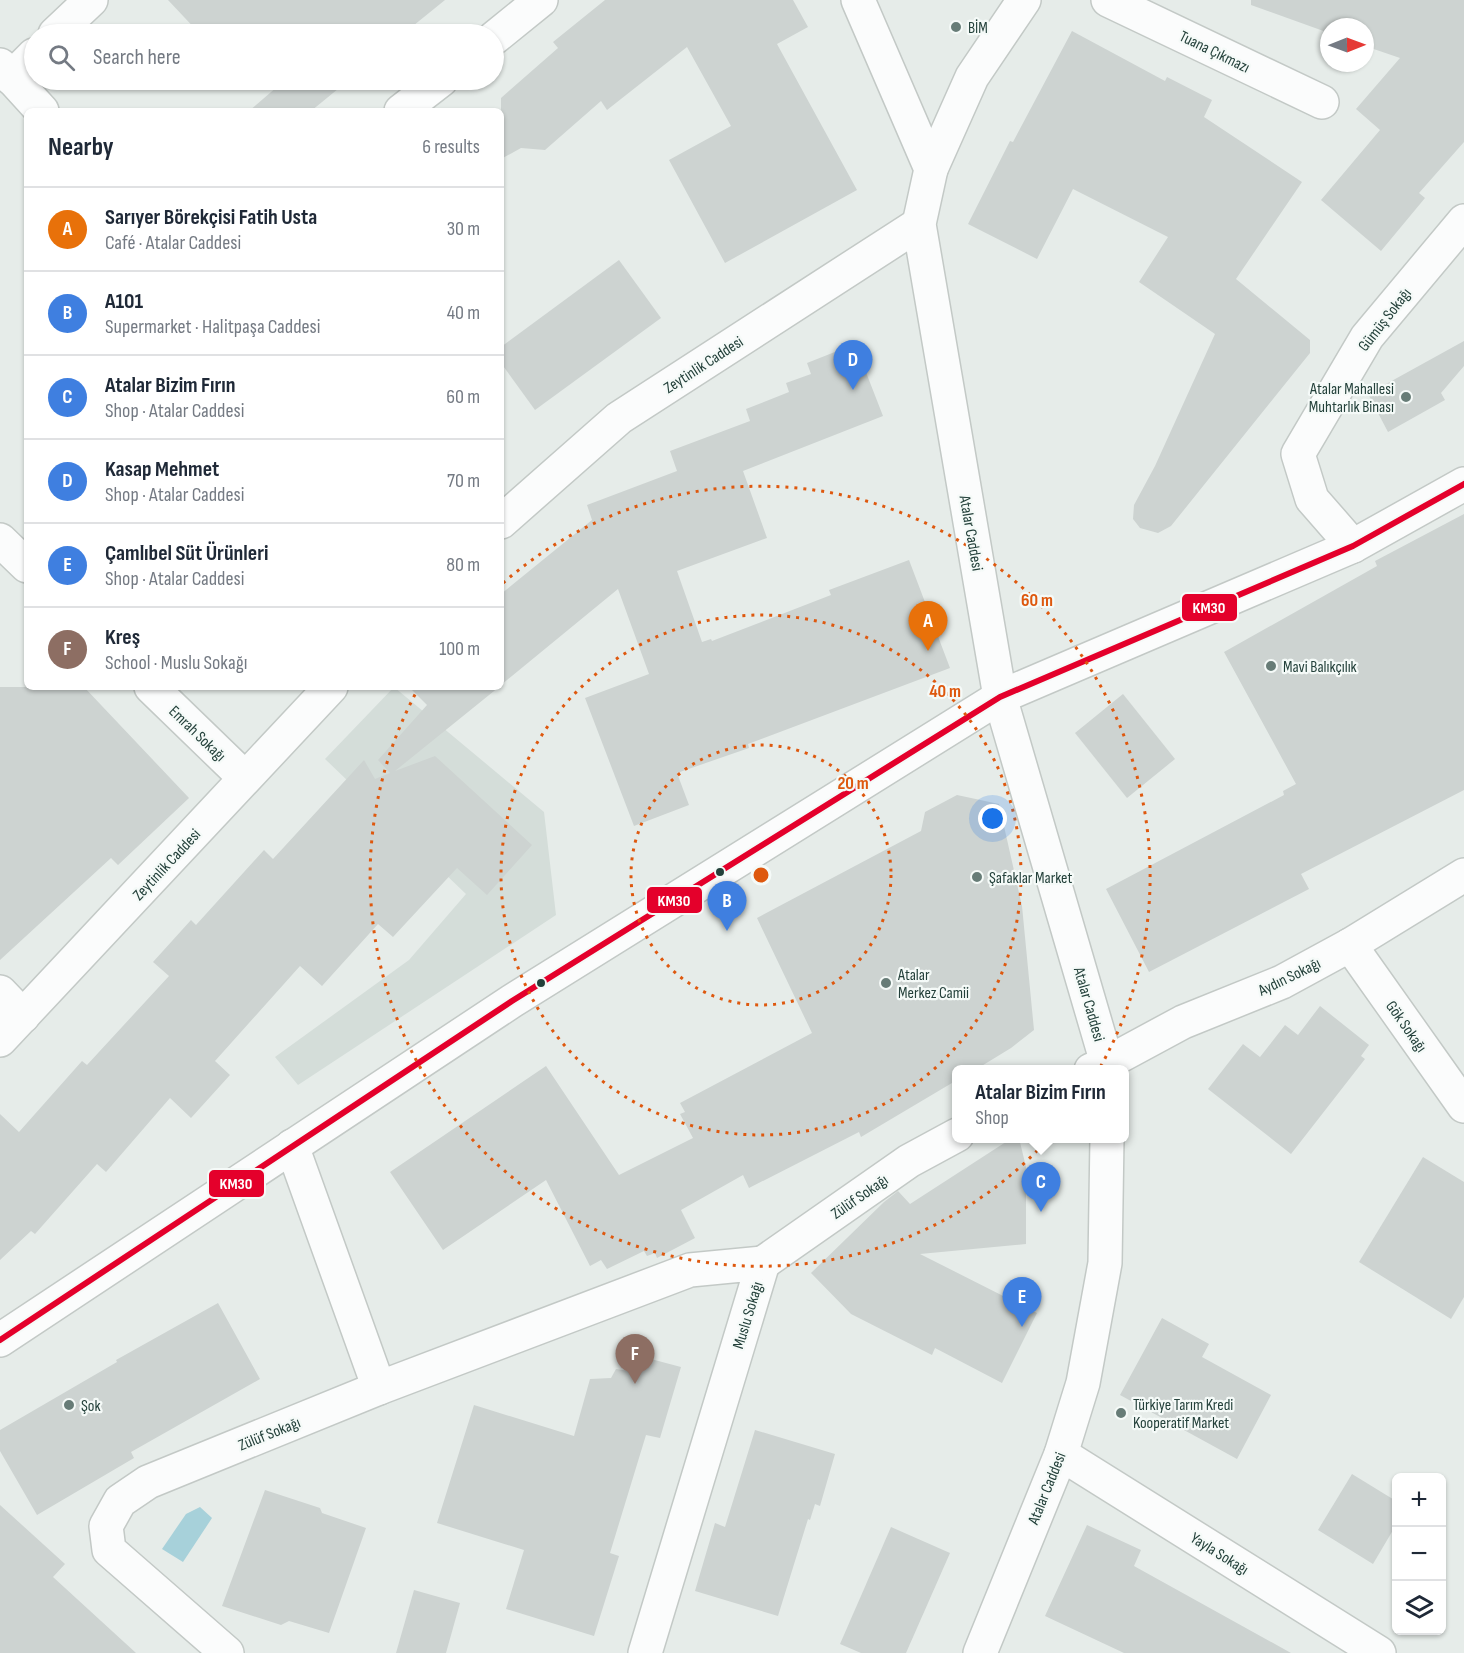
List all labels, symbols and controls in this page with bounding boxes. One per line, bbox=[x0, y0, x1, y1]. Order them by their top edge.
north arrow bbox=[1320, 18, 1374, 72]
place label: BİM bbox=[968, 19, 988, 38]
marker: BİM bbox=[949, 20, 963, 34]
search box bbox=[24, 24, 504, 90]
street label: Tuana Çıkmazı bbox=[1176, 27, 1253, 77]
icon: search bbox=[45, 41, 78, 74]
text: Search here bbox=[93, 44, 180, 71]
text: Nearby bbox=[48, 132, 114, 163]
text: 6 results bbox=[422, 135, 480, 159]
text: Sarıyer Börekçisi Fatih Usta bbox=[105, 204, 317, 231]
text: A bbox=[63, 217, 72, 241]
text: 30 m bbox=[447, 217, 480, 241]
text: Café · Atalar Caddesi bbox=[105, 231, 241, 255]
street label: Gümüş Sokağı bbox=[1355, 284, 1416, 355]
text: A101 bbox=[105, 288, 143, 315]
text: B bbox=[63, 301, 72, 325]
text: 40 m bbox=[447, 301, 480, 325]
text: Supermarket · Halitpaşa Caddesi bbox=[105, 315, 320, 339]
street label: Zeytinlik Caddesi bbox=[661, 333, 747, 398]
pin: D bbox=[834, 340, 872, 390]
text: Atalar Bizim Fırın bbox=[105, 372, 236, 399]
place label: Atalar Mahallesi Muhtarlık Binası bbox=[1309, 380, 1394, 417]
text: C bbox=[62, 385, 73, 409]
text: 60 m bbox=[446, 385, 480, 409]
marker: Atalar Mahallesi Muhtarlık Binası bbox=[1399, 390, 1413, 404]
text: Shop · Atalar Caddesi bbox=[105, 399, 244, 423]
text: Kasap Mehmet bbox=[105, 456, 219, 483]
text: D bbox=[62, 469, 73, 493]
text: 70 m bbox=[447, 469, 480, 493]
text: Shop · Atalar Caddesi bbox=[105, 483, 244, 507]
street label: Atalar Caddesi bbox=[954, 493, 987, 572]
text: Çamlıbel Süt Ürünleri bbox=[105, 540, 268, 567]
text: E bbox=[63, 553, 72, 577]
text: 80 m bbox=[446, 553, 480, 577]
text: Shop · Atalar Caddesi bbox=[105, 567, 244, 591]
text: 60 m bbox=[1021, 590, 1053, 611]
line badge: KM30 bbox=[1181, 593, 1238, 622]
text: KM30 bbox=[1193, 599, 1225, 618]
pin: A bbox=[908, 602, 948, 651]
text: Kreş bbox=[105, 624, 140, 651]
text: F bbox=[63, 637, 72, 661]
text: 100 m bbox=[439, 637, 480, 661]
text: School · Muslu Sokağı bbox=[105, 651, 247, 675]
place label: Mavi Balıkçılık bbox=[1283, 658, 1357, 677]
marker: Mavi Balıkçılık bbox=[1264, 659, 1278, 673]
text: 40 m bbox=[929, 681, 961, 702]
street label: Emrah Sokağı bbox=[165, 702, 229, 766]
text: 20 m bbox=[837, 773, 869, 794]
your location bbox=[978, 804, 1007, 833]
street label: Zeytinlik Caddesi bbox=[129, 825, 205, 905]
centre of rings bbox=[751, 865, 771, 885]
unlabelled marker bbox=[714, 866, 726, 878]
place label: Şafaklar Market bbox=[989, 869, 1072, 888]
marker: Şafaklar Market bbox=[970, 870, 984, 884]
pin: B bbox=[708, 882, 746, 931]
line badge: KM30 bbox=[646, 886, 703, 914]
text: KM30 bbox=[658, 892, 690, 911]
street label: Aydın Sokağı bbox=[1255, 954, 1324, 1001]
street label: Atalar Caddesi bbox=[1069, 964, 1108, 1044]
place label: Atalar Merkez Camii bbox=[897, 966, 969, 1003]
marker: Atalar Merkez Camii bbox=[879, 976, 893, 990]
unlabelled marker bbox=[535, 977, 547, 989]
street label: Gök Sokağı bbox=[1381, 997, 1430, 1056]
popup bbox=[952, 1065, 1129, 1143]
text: Atalar Bizim Fırın bbox=[975, 1079, 1106, 1106]
text: Shop bbox=[975, 1106, 1009, 1130]
pin: C bbox=[1022, 1162, 1060, 1212]
line badge: KM30 bbox=[208, 1169, 265, 1198]
street label: Zülüf Sokağı bbox=[828, 1171, 892, 1224]
text: KM30 bbox=[220, 1175, 252, 1194]
pin: E bbox=[1002, 1278, 1042, 1327]
street label: Muslu Sokağı bbox=[729, 1280, 768, 1351]
pin: F bbox=[616, 1334, 654, 1384]
place label: Türkiye Tarım Kredi Kooperatif Market bbox=[1133, 1396, 1233, 1433]
place label: Şok bbox=[81, 1397, 101, 1416]
marker: Şok bbox=[62, 1398, 76, 1412]
marker: Türkiye Tarım Kredi Kooperatif Market bbox=[1114, 1406, 1128, 1420]
street label: Zülüf Sokağı bbox=[236, 1413, 303, 1455]
street label: Atalar Caddesi bbox=[1024, 1450, 1070, 1528]
map controls bbox=[1392, 1473, 1446, 1635]
button: + bbox=[1392, 1473, 1446, 1527]
button: − bbox=[1392, 1527, 1446, 1581]
street label: Yayla Sokağı bbox=[1187, 1529, 1252, 1580]
button: layers bbox=[1392, 1581, 1446, 1635]

